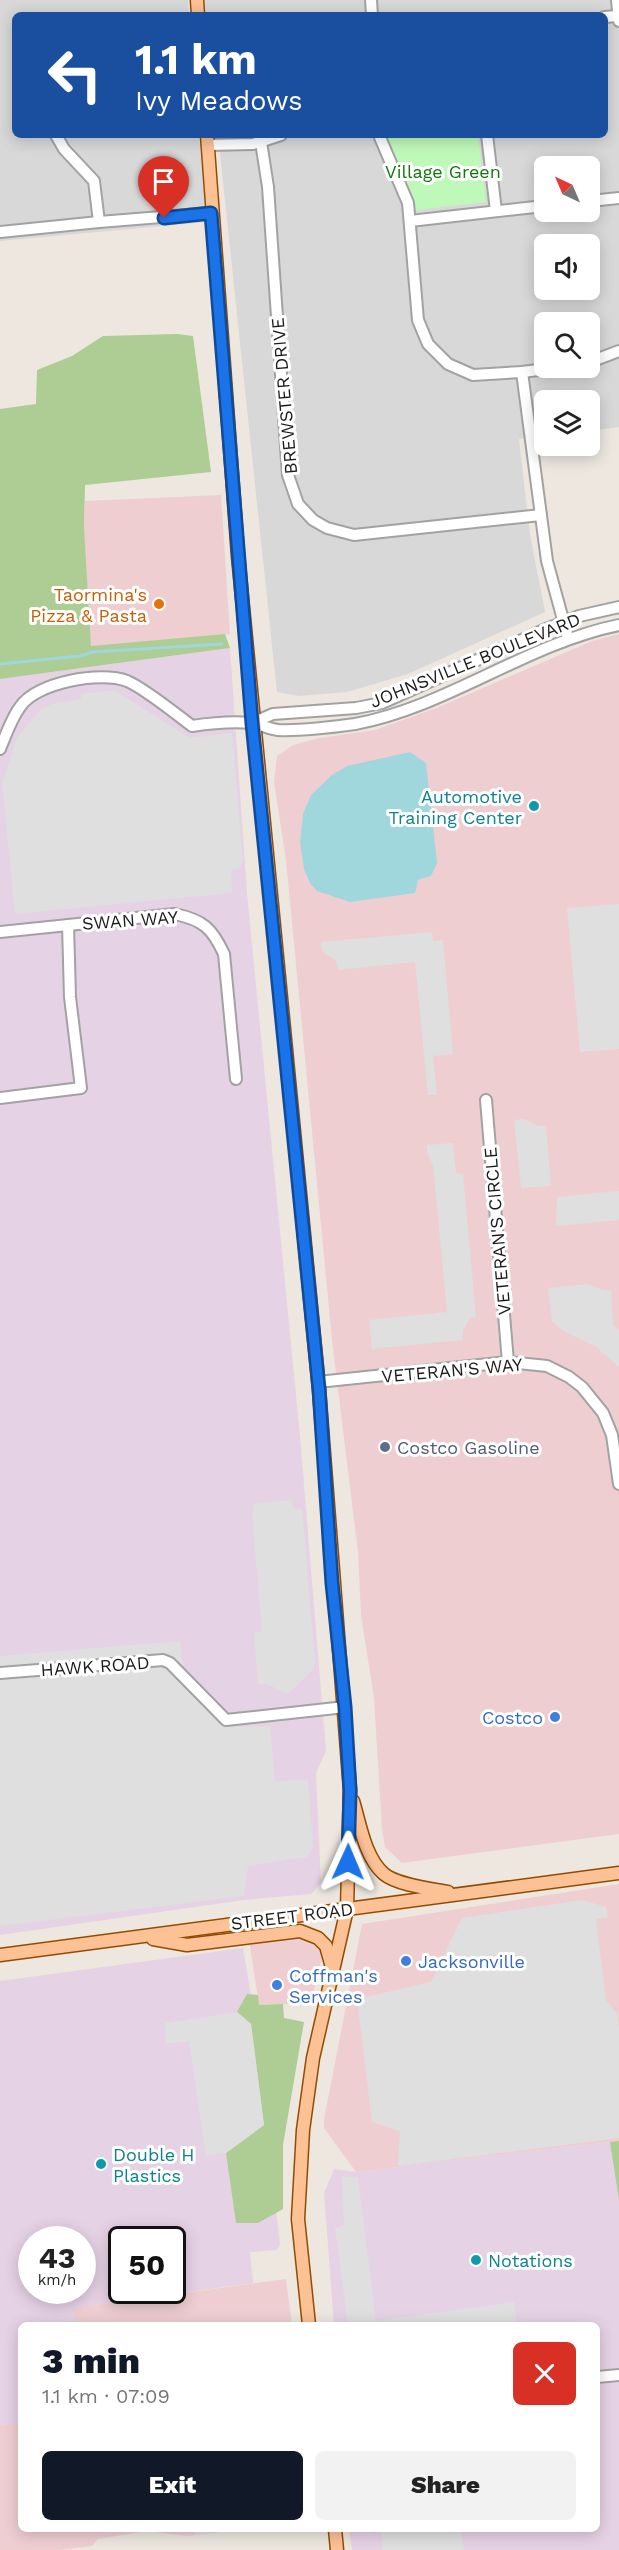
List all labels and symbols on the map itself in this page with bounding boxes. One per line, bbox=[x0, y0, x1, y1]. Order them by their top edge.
pin bbox=[138, 156, 189, 218]
north arrow bbox=[534, 156, 600, 222]
park label: Village Green bbox=[385, 161, 501, 182]
street label: BREWSTER DRIVE bbox=[267, 317, 301, 475]
place label: Taormina's Pizza & Pasta bbox=[30, 584, 147, 626]
marker: Taormina's Pizza & Pasta bbox=[152, 597, 166, 611]
street label: JOHNSVILLE BOULEVARD bbox=[367, 608, 583, 712]
place label: Automotive Training Center bbox=[388, 786, 522, 828]
marker: Automotive Training Center bbox=[527, 799, 541, 813]
street label: SWAN WAY bbox=[81, 906, 180, 934]
street label: VETERAN'S CIRCLE bbox=[479, 1146, 515, 1316]
street label: VETERAN'S WAY bbox=[381, 1353, 524, 1387]
place label: Costco Gasoline bbox=[397, 1437, 540, 1458]
marker: Costco Gasoline bbox=[378, 1440, 392, 1454]
street label: HAWK ROAD bbox=[40, 1652, 150, 1680]
place label: Costco bbox=[482, 1707, 543, 1728]
marker: Costco bbox=[548, 1710, 562, 1724]
position arrow bbox=[316, 1830, 380, 1894]
street label: STREET ROAD bbox=[230, 1898, 354, 1934]
place label: Jacksonville bbox=[418, 1951, 525, 1972]
marker: Jacksonville bbox=[399, 1954, 413, 1968]
place label: Coffman's Services bbox=[289, 1965, 378, 2007]
marker: Coffman's Services bbox=[270, 1978, 284, 1992]
place label: Double H Plastics bbox=[113, 2144, 194, 2186]
marker: Double H Plastics bbox=[94, 2157, 108, 2171]
speed limit sign: 50 bbox=[108, 2226, 186, 2304]
place label: Notations bbox=[488, 2250, 573, 2271]
marker: Notations bbox=[469, 2253, 483, 2267]

